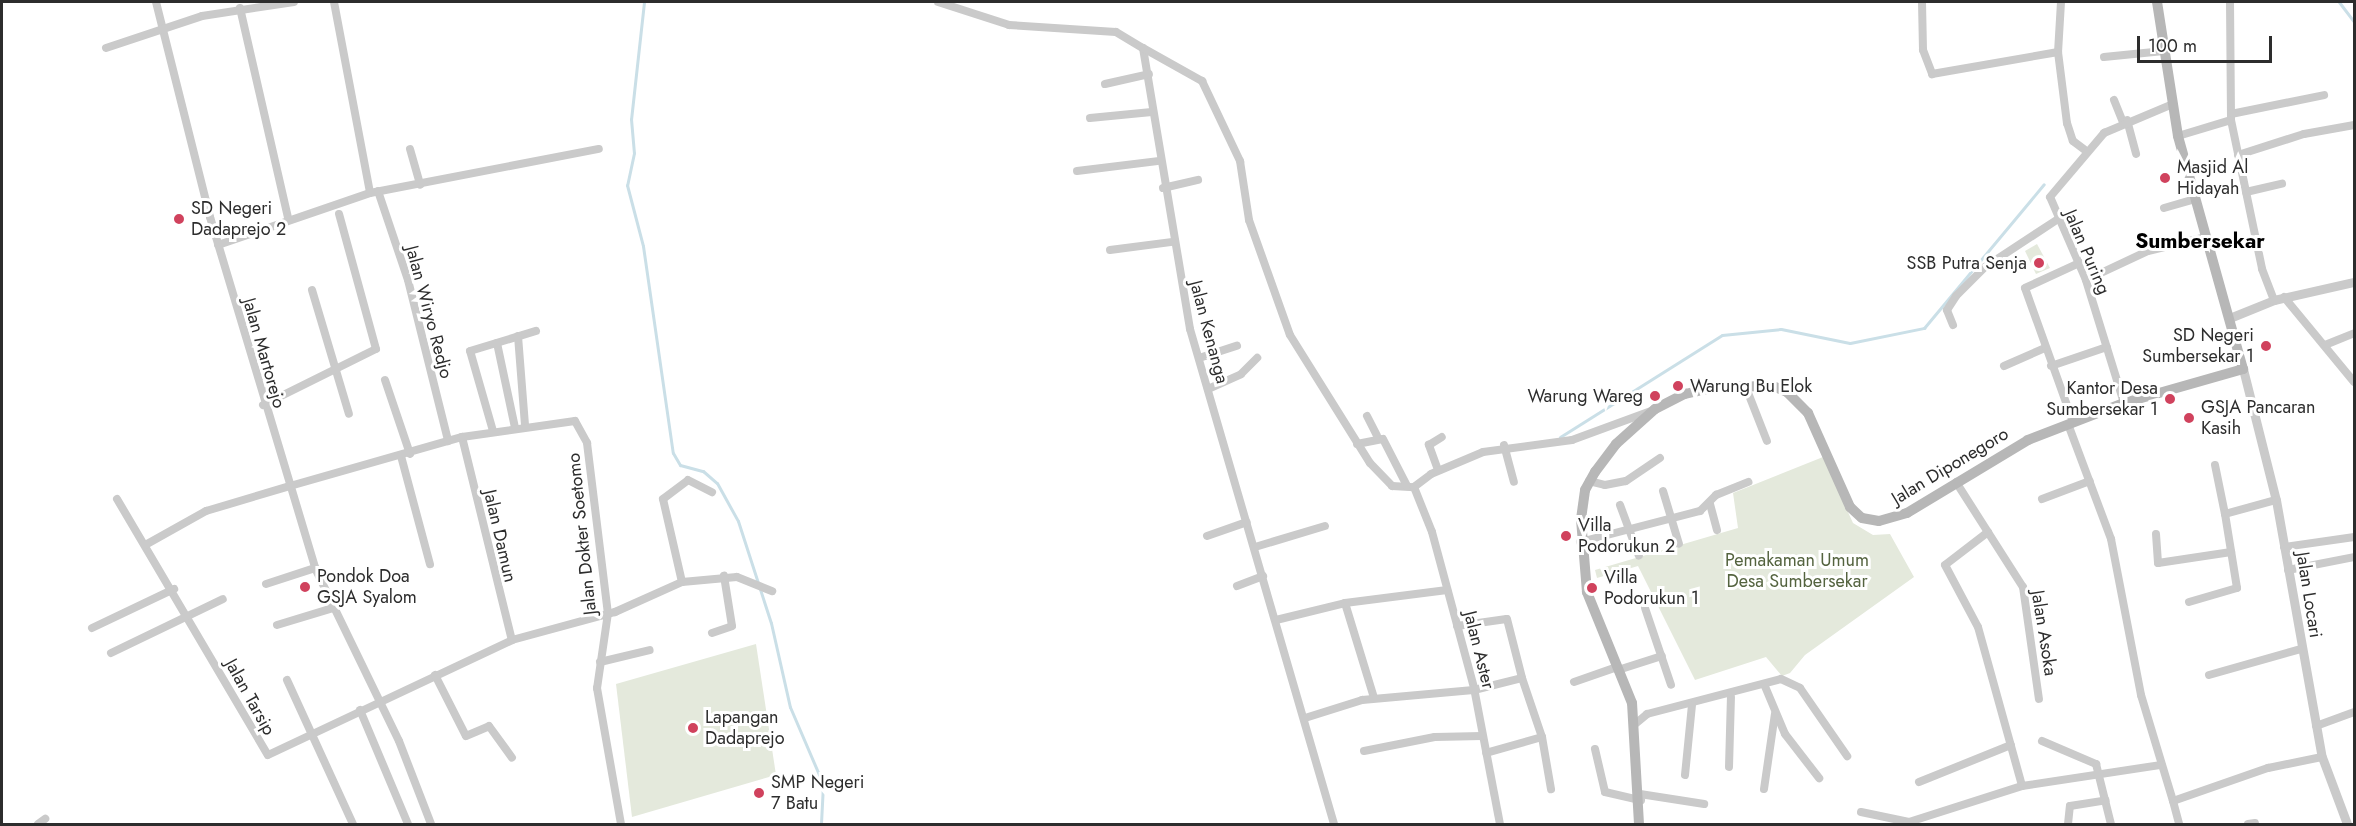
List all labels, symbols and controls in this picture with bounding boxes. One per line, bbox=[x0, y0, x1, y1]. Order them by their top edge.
scale bar bbox=[2140, 24, 2275, 62]
text: 100 m bbox=[2148, 33, 2197, 59]
place label: Masjid Al Hidayah bbox=[2177, 157, 2248, 200]
marker: Masjid Al Hidayah bbox=[2158, 171, 2172, 185]
place label: SD Negeri Dadaprejo 2 bbox=[191, 198, 286, 240]
street label: Jalan Puring bbox=[2059, 206, 2115, 298]
marker: SD Negeri Dadaprejo 2 bbox=[172, 212, 186, 226]
district label: Sumbersekar bbox=[2135, 228, 2265, 254]
street label: Jalan Wiryo Redjo bbox=[401, 243, 457, 381]
place label: SSB Putra Senja bbox=[1907, 252, 2027, 274]
marker: SSB Putra Senja bbox=[2032, 256, 2046, 270]
street label: Jalan Kenanga bbox=[1185, 278, 1233, 386]
street label: Jalan Martorejo bbox=[238, 295, 290, 411]
place label: SD Negeri Sumbersekar 1 bbox=[2142, 325, 2254, 368]
marker: SD Negeri Sumbersekar 1 bbox=[2259, 339, 2273, 353]
place label: Warung Bu Elok bbox=[1690, 375, 1812, 397]
place label: Kantor Desa Sumbersekar 1 bbox=[2046, 378, 2158, 420]
marker: Warung Bu Elok bbox=[1671, 379, 1685, 393]
place label: Warung Wareg bbox=[1527, 385, 1643, 407]
marker: Warung Wareg bbox=[1648, 389, 1662, 403]
marker: Kantor Desa Sumbersekar 1 bbox=[2163, 392, 2177, 406]
place label: GSJA Pancaran Kasih bbox=[2201, 397, 2315, 440]
marker: GSJA Pancaran Kasih bbox=[2182, 411, 2196, 425]
street label: Jalan Diponegoro bbox=[1888, 423, 2012, 509]
street label: Jalan Dokter Soetomo bbox=[563, 452, 601, 616]
street label: Jalan Damun bbox=[479, 488, 521, 584]
place label: Villa Podorukun 2 bbox=[1578, 515, 1675, 558]
marker: Villa Podorukun 2 bbox=[1559, 529, 1573, 543]
park label: Pemakaman Umum Desa Sumbersekar bbox=[1725, 550, 1869, 592]
street label: Jalan Locari bbox=[2292, 551, 2326, 639]
place label: Pondok Doa GSJA Syalom bbox=[317, 566, 417, 608]
place label: Villa Podorukun 1 bbox=[1604, 567, 1699, 610]
marker: Pondok Doa GSJA Syalom bbox=[298, 580, 312, 594]
marker: Villa Podorukun 1 bbox=[1585, 581, 1599, 595]
street label: Jalan Asoka bbox=[2027, 589, 2061, 677]
street label: Jalan Aster bbox=[1459, 609, 1499, 691]
street label: Jalan Tarsip bbox=[220, 655, 280, 739]
place label: Lapangan Dadaprejo bbox=[705, 707, 785, 750]
marker: Lapangan Dadaprejo bbox=[686, 721, 700, 735]
place label: SMP Negeri 7 Batu bbox=[771, 772, 864, 814]
marker: SMP Negeri 7 Batu bbox=[752, 786, 766, 800]

